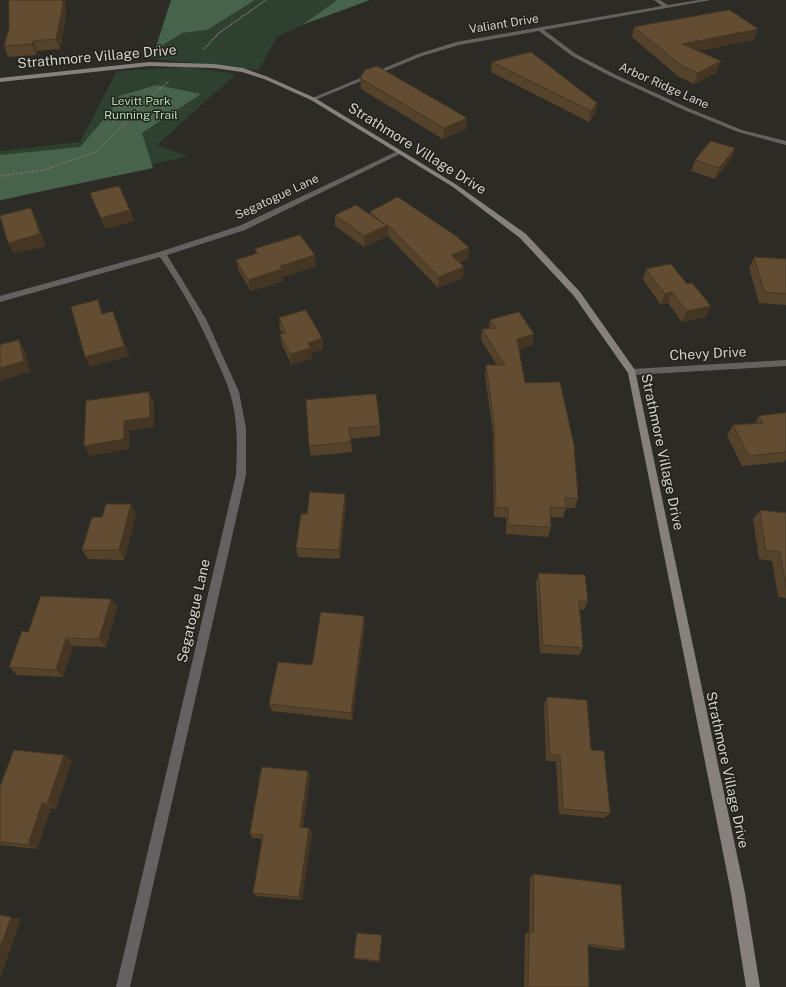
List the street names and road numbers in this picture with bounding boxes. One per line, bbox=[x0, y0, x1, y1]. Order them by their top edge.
street label: Valiant Drive bbox=[468, 11, 540, 37]
street label: Strathmore Village Drive bbox=[17, 42, 177, 72]
street label: Arbor Ridge Lane bbox=[617, 60, 711, 112]
street label: Strathmore Village Drive bbox=[345, 100, 489, 198]
street label: Segatogue Lane bbox=[233, 171, 321, 223]
street label: Chevy Drive bbox=[669, 344, 747, 364]
street label: Strathmore Village Drive bbox=[637, 372, 687, 532]
street label: Segatogue Lane bbox=[174, 558, 214, 664]
street label: Strathmore Village Drive bbox=[702, 690, 752, 850]

